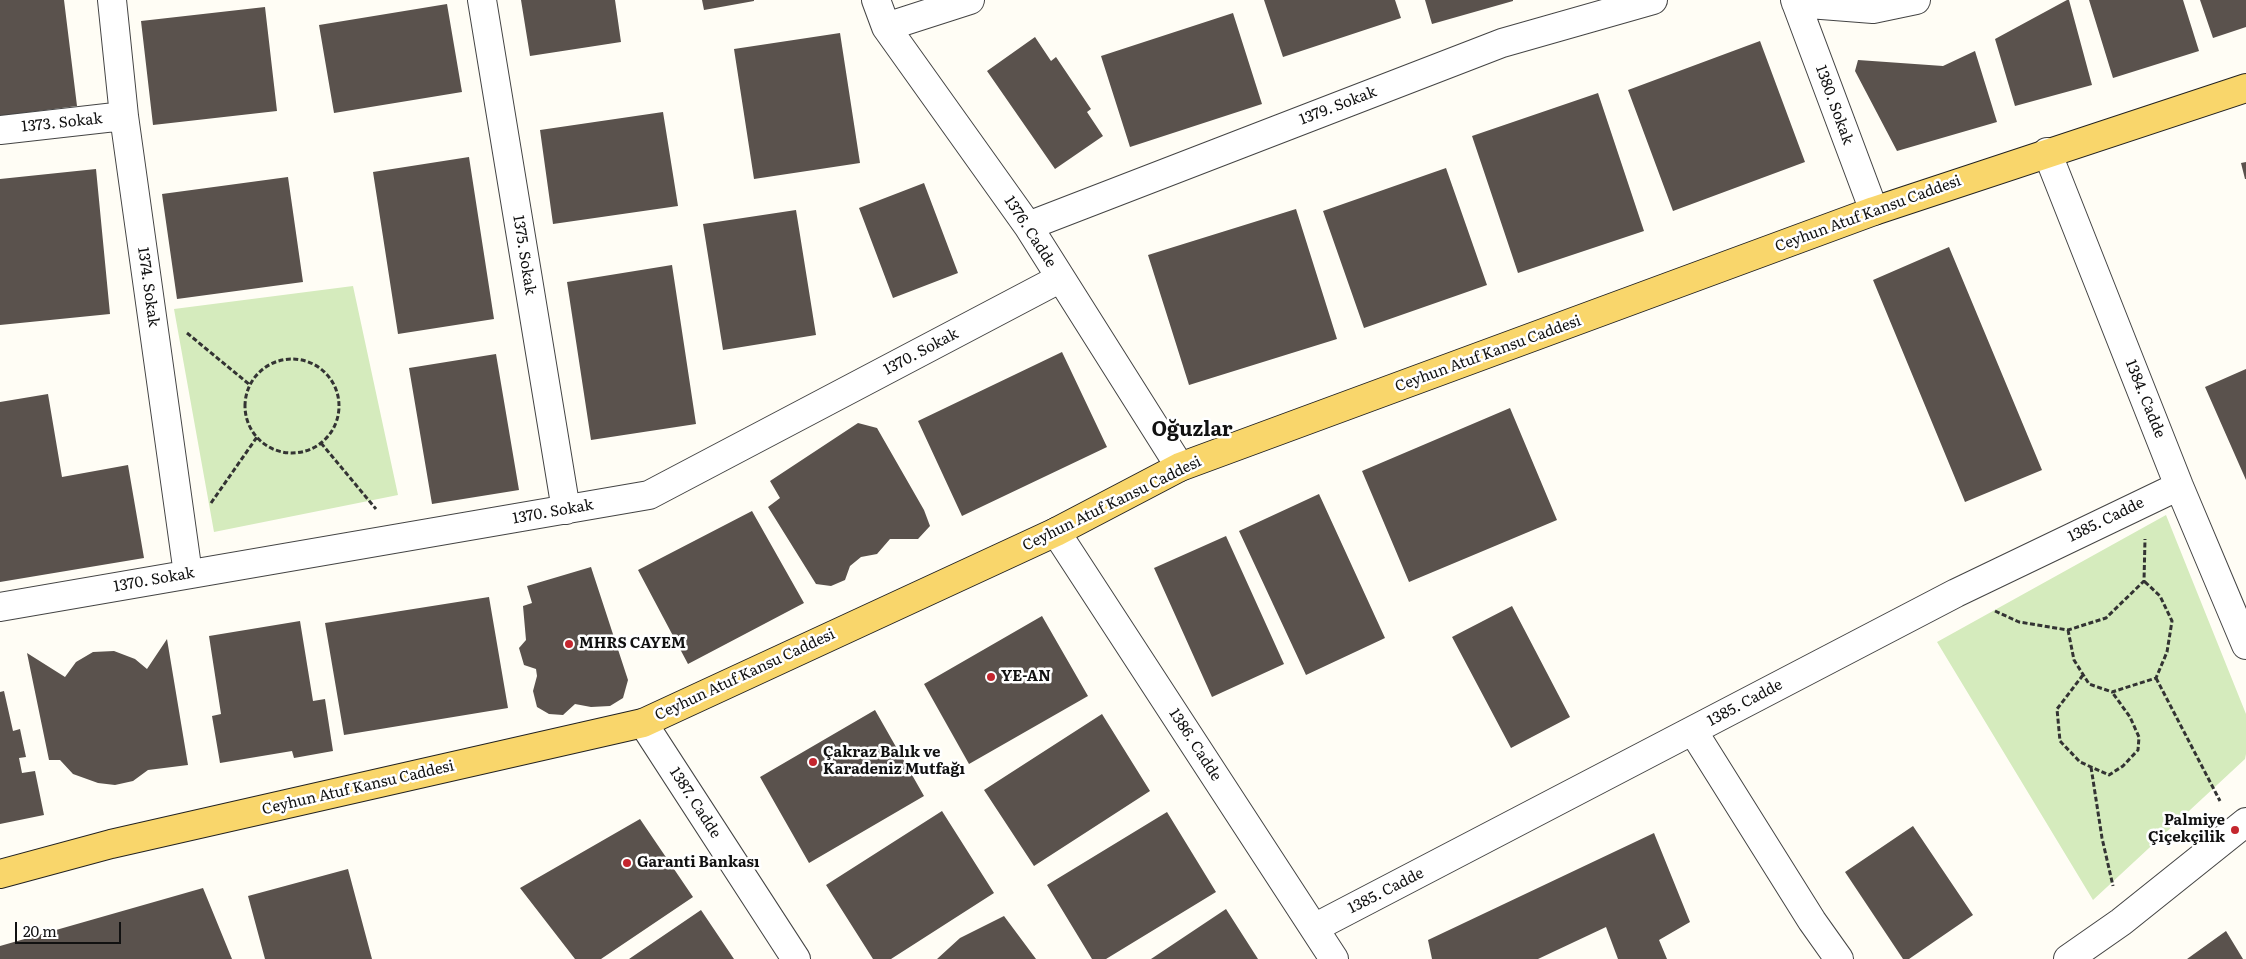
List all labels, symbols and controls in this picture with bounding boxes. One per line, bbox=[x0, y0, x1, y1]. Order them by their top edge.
street label: 1380. Sokak bbox=[1811, 63, 1857, 147]
street label: 1379. Sokak bbox=[1297, 83, 1379, 129]
street label: 1373. Sokak bbox=[21, 110, 103, 136]
street label: Ceyhun Atuf Kansu Caddesi bbox=[1773, 172, 1963, 256]
street label: 1376. Cadde bbox=[1000, 193, 1060, 271]
street label: 1375. Sokak bbox=[509, 214, 539, 296]
street label: 1374. Sokak bbox=[133, 246, 163, 328]
street label: Ceyhun Atuf Kansu Caddesi bbox=[1393, 312, 1583, 396]
street label: 1370. Sokak bbox=[881, 325, 961, 379]
street label: 1384. Cadde bbox=[2121, 357, 2169, 441]
district label: Oğuzlar bbox=[1151, 418, 1233, 442]
street label: Ceyhun Atuf Kansu Caddesi bbox=[1020, 453, 1204, 555]
street label: 1385. Cadde bbox=[2065, 494, 2147, 546]
street label: 1370. Sokak bbox=[511, 496, 595, 528]
street label: 1370. Sokak bbox=[112, 564, 196, 596]
street label: Ceyhun Atuf Kansu Caddesi bbox=[652, 625, 838, 725]
place label: MHRS CAYEM bbox=[579, 635, 686, 653]
marker: MHRS CAYEM bbox=[563, 638, 575, 650]
place label: YE-AN bbox=[1001, 668, 1051, 686]
marker: YE-AN bbox=[985, 671, 997, 683]
street label: 1385. Cadde bbox=[1704, 676, 1786, 730]
street label: 1386. Cadde bbox=[1165, 705, 1225, 785]
place label: Çakraz Balık ve Karadeniz Mutfağı bbox=[823, 744, 965, 779]
marker: Çakraz Balık ve Karadeniz Mutfağı bbox=[807, 756, 819, 768]
street label: Ceyhun Atuf Kansu Caddesi bbox=[260, 757, 456, 819]
street label: 1387. Cadde bbox=[665, 764, 725, 842]
place label: Palmiye Çiçekçilik bbox=[2148, 812, 2225, 847]
marker: Palmiye Çiçekçilik bbox=[2229, 824, 2241, 836]
place label: Garanti Bankası bbox=[637, 854, 760, 872]
marker: Garanti Bankası bbox=[621, 857, 633, 869]
street label: 1385. Cadde bbox=[1345, 864, 1427, 918]
scale bar bbox=[18, 912, 124, 944]
text: 20 m bbox=[23, 919, 57, 942]

